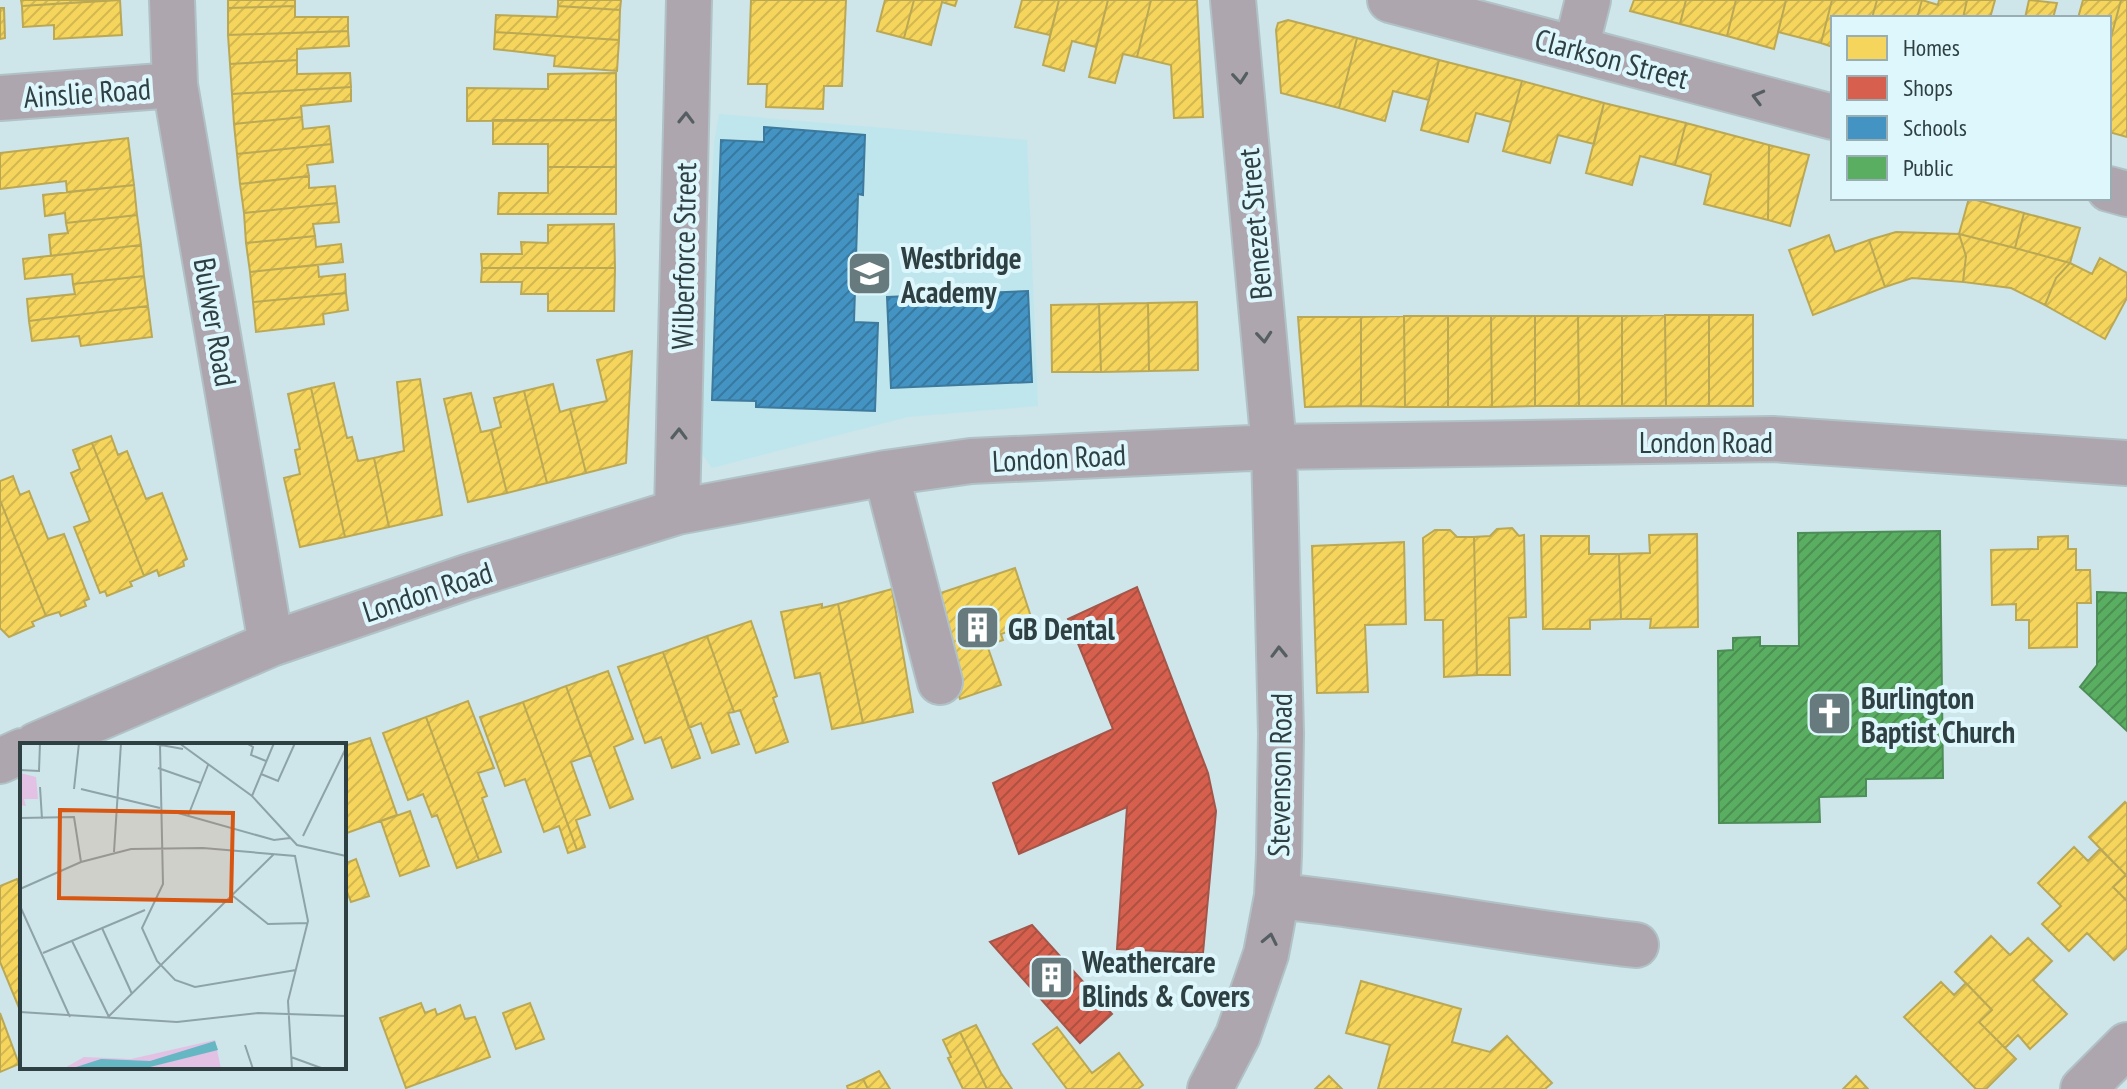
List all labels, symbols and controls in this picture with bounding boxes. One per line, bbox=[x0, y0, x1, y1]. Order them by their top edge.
legend bbox=[1831, 16, 2111, 200]
street label: Clarkson Street bbox=[1531, 19, 1694, 97]
text: Homes bbox=[1903, 32, 1960, 63]
street label: Ainslie Road bbox=[22, 68, 152, 116]
one-way arrow bbox=[1231, 72, 1248, 85]
text: Shops bbox=[1903, 72, 1953, 103]
one-way arrow bbox=[1751, 89, 1765, 106]
one-way arrow bbox=[678, 111, 695, 124]
text: Schools bbox=[1903, 112, 1967, 143]
street label: Benezet Street bbox=[1228, 146, 1280, 301]
text: Public bbox=[1903, 152, 1954, 183]
street label: Wilberforce Street bbox=[662, 161, 704, 350]
place label: Westbridge Academy bbox=[900, 238, 1022, 311]
school or university icon: Westbridge Academy bbox=[846, 250, 894, 298]
street label: Bulwer Road bbox=[186, 255, 246, 389]
one-way arrow bbox=[1255, 331, 1272, 344]
street label: London Road bbox=[1639, 422, 1773, 461]
one-way arrow bbox=[670, 427, 687, 440]
street label: London Road bbox=[991, 434, 1127, 480]
street label: London Road bbox=[357, 552, 497, 630]
building icon: GB Dental bbox=[953, 604, 1001, 652]
place label: GB Dental bbox=[1008, 609, 1115, 648]
one-way arrow bbox=[1271, 645, 1288, 658]
place label: Burlington Baptist Church bbox=[1861, 678, 2015, 751]
church icon: Burlington Baptist Church bbox=[1806, 690, 1854, 738]
street label: Stevenson Road bbox=[1258, 693, 1300, 857]
inset map bbox=[20, 743, 346, 1069]
one-way arrow bbox=[1261, 933, 1278, 947]
place label: Weathercare Blinds & Covers bbox=[1081, 942, 1250, 1015]
building icon: Weathercare Blinds & Covers bbox=[1027, 954, 1075, 1002]

